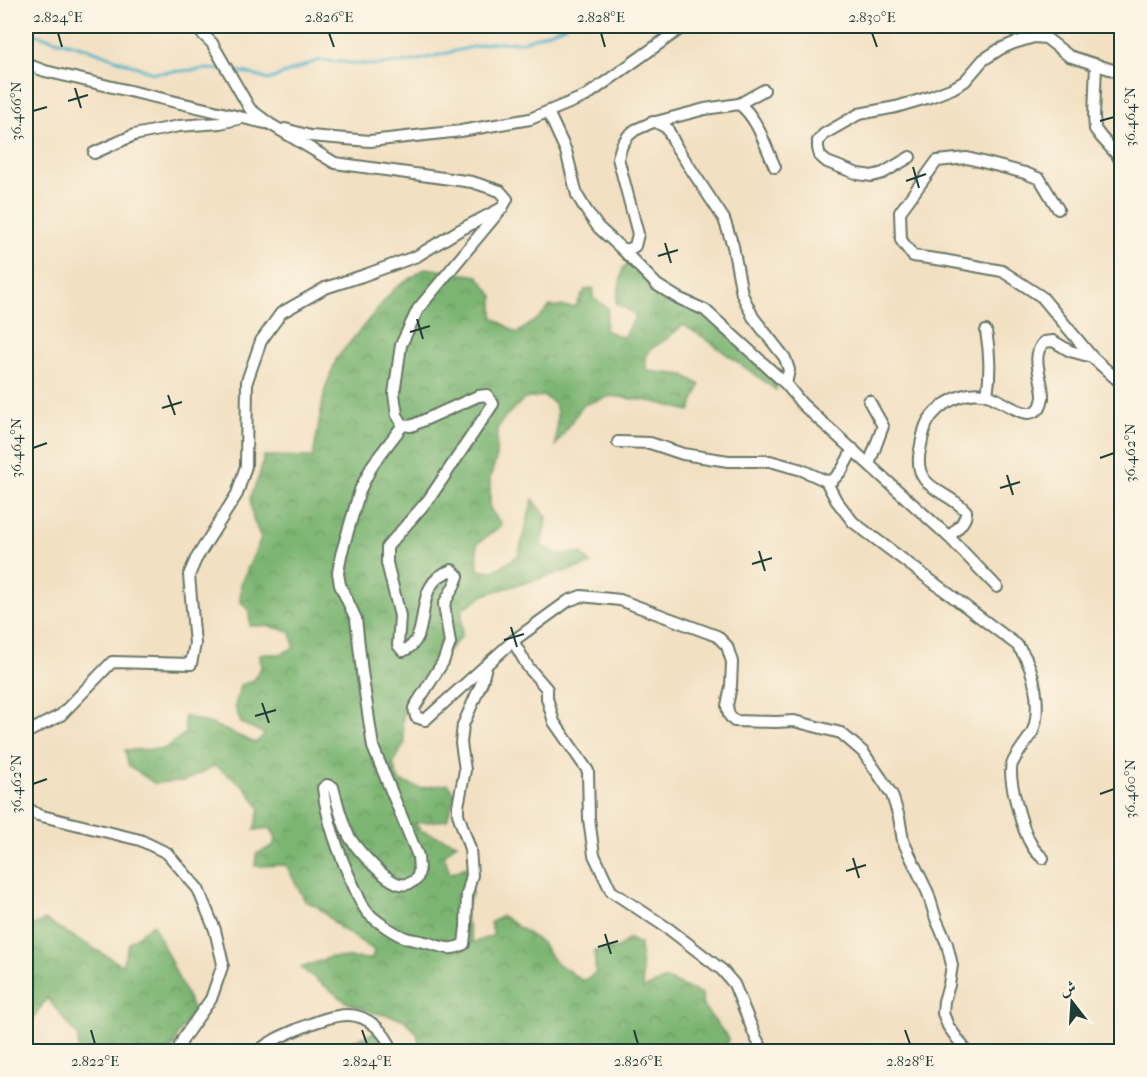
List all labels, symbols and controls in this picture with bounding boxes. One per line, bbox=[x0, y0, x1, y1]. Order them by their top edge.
text: 2.824°E bbox=[33, 8, 83, 26]
text: 2.826°E bbox=[305, 8, 353, 26]
text: 2.828°E bbox=[577, 8, 625, 26]
text: 2.830°E bbox=[848, 8, 896, 26]
text: 36.466°N bbox=[7, 81, 25, 141]
text: 36.464°N bbox=[1121, 86, 1139, 147]
text: 36.464°N bbox=[7, 417, 25, 478]
text: 36.462°N bbox=[1121, 423, 1139, 483]
text: 36.462°N bbox=[7, 754, 25, 814]
text: 36.460°N bbox=[1121, 759, 1139, 819]
north arrow bbox=[1042, 972, 1102, 1032]
text: ش bbox=[1057, 977, 1078, 1000]
text: 2.822°E bbox=[71, 1052, 119, 1070]
text: 2.824°E bbox=[342, 1052, 392, 1070]
text: 2.826°E bbox=[614, 1052, 662, 1070]
text: 2.828°E bbox=[886, 1052, 934, 1070]

